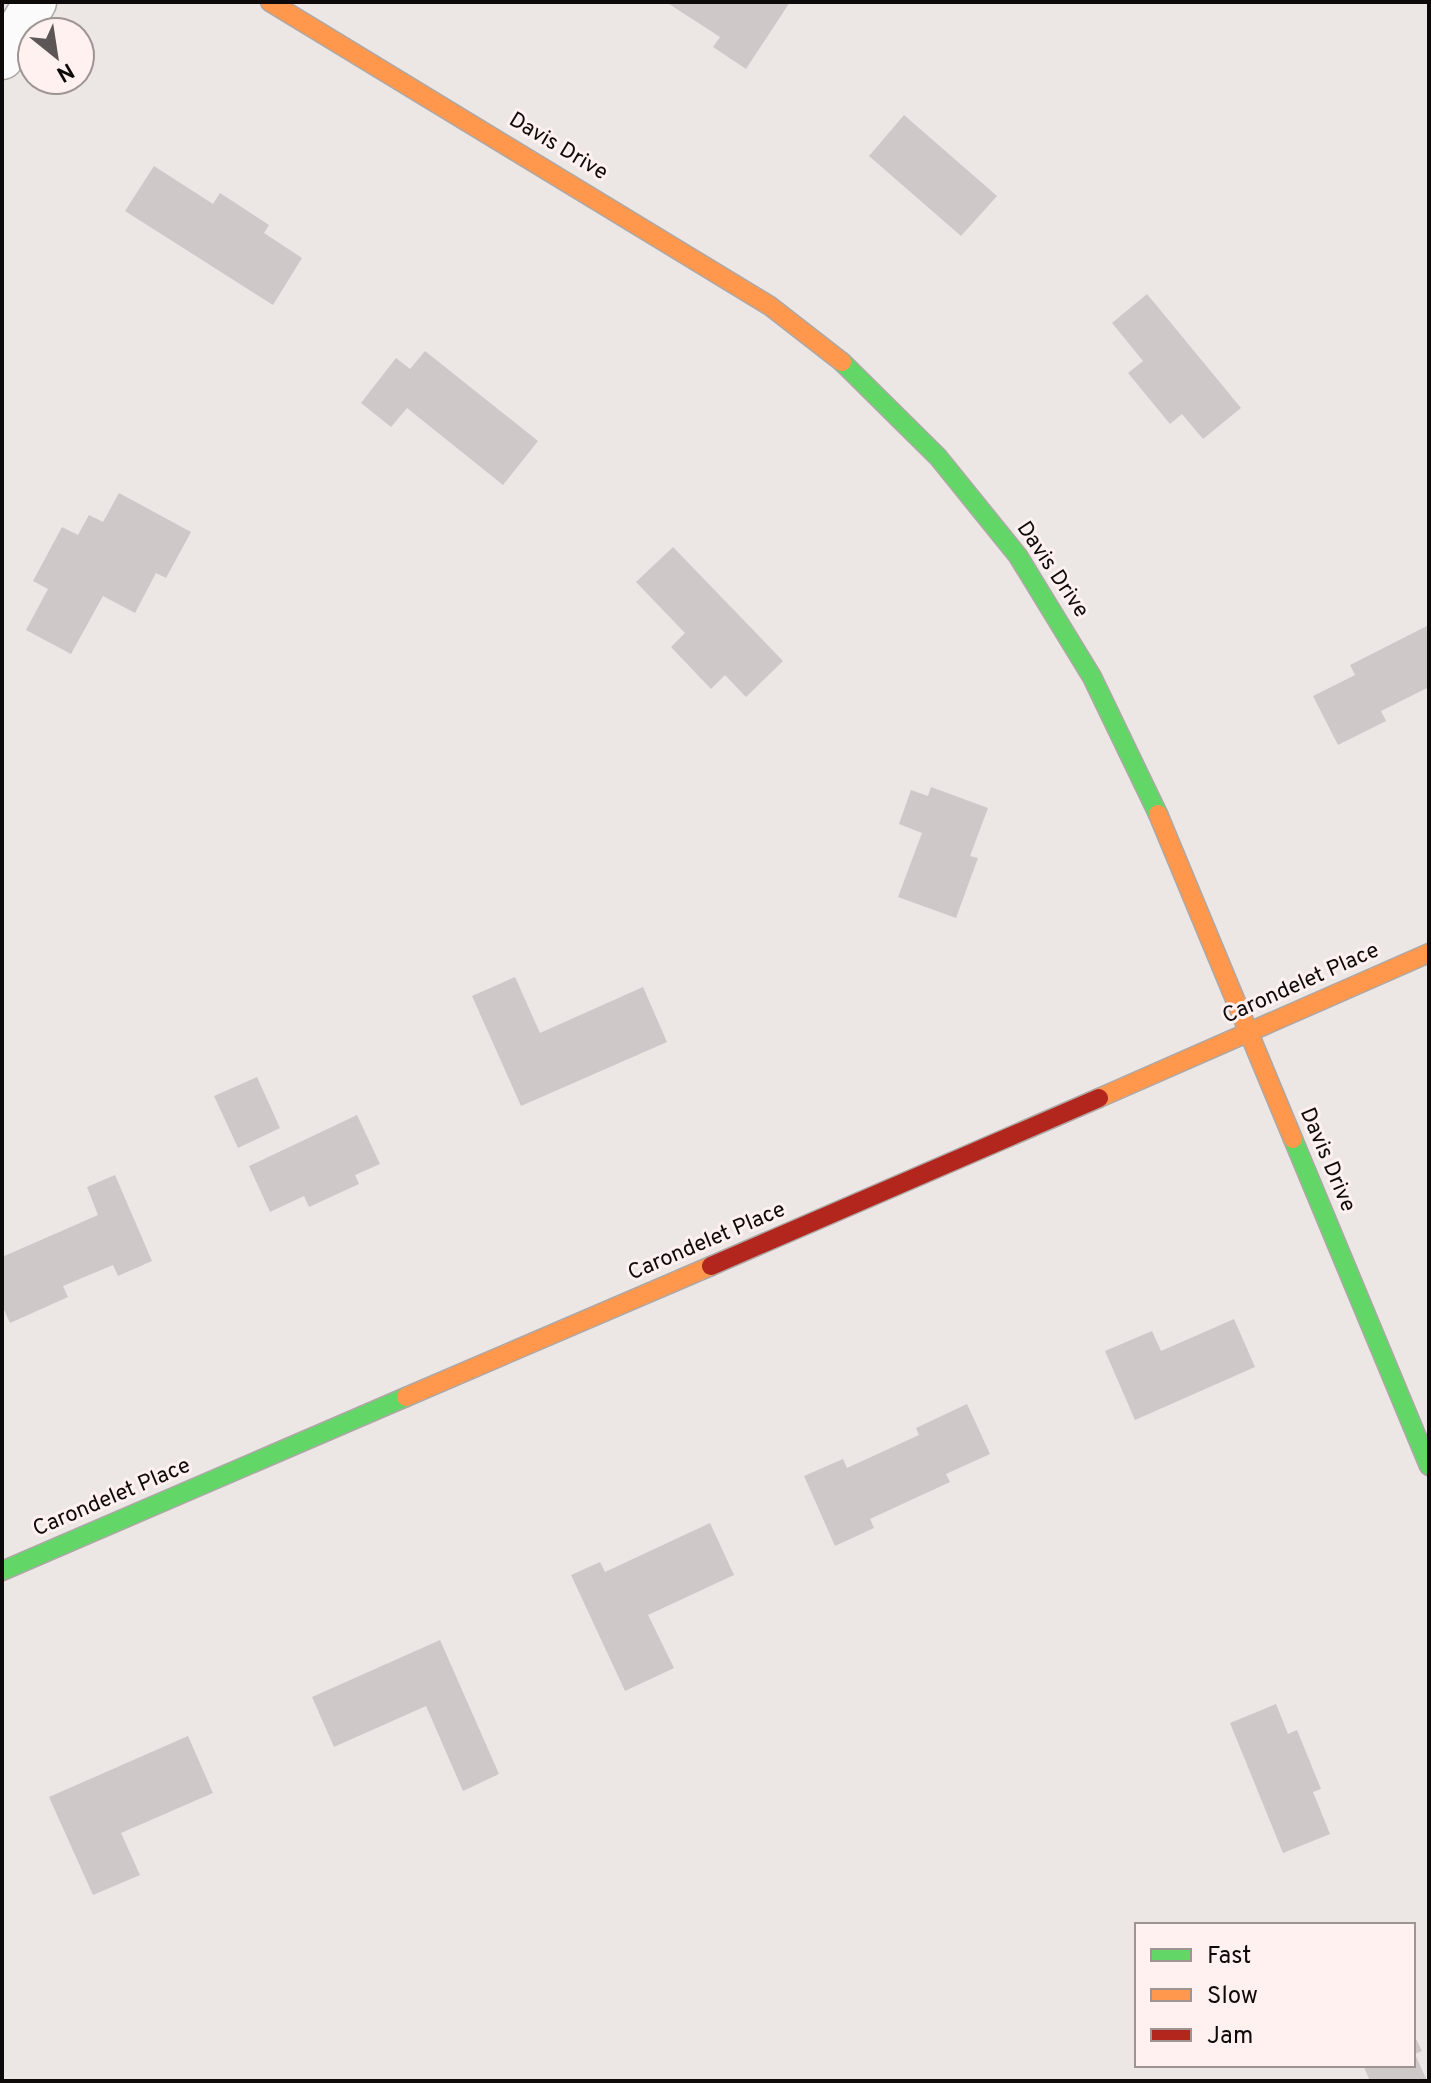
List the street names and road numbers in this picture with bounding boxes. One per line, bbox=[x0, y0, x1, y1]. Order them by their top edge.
street label: Davis Drive bbox=[504, 107, 612, 187]
street label: Davis Drive bbox=[1010, 517, 1094, 623]
street label: Carondelet Place bbox=[1219, 937, 1383, 1031]
street label: Davis Drive bbox=[1293, 1104, 1361, 1216]
street label: Carondelet Place bbox=[624, 1197, 790, 1287]
street label: Carondelet Place bbox=[29, 1453, 195, 1543]

